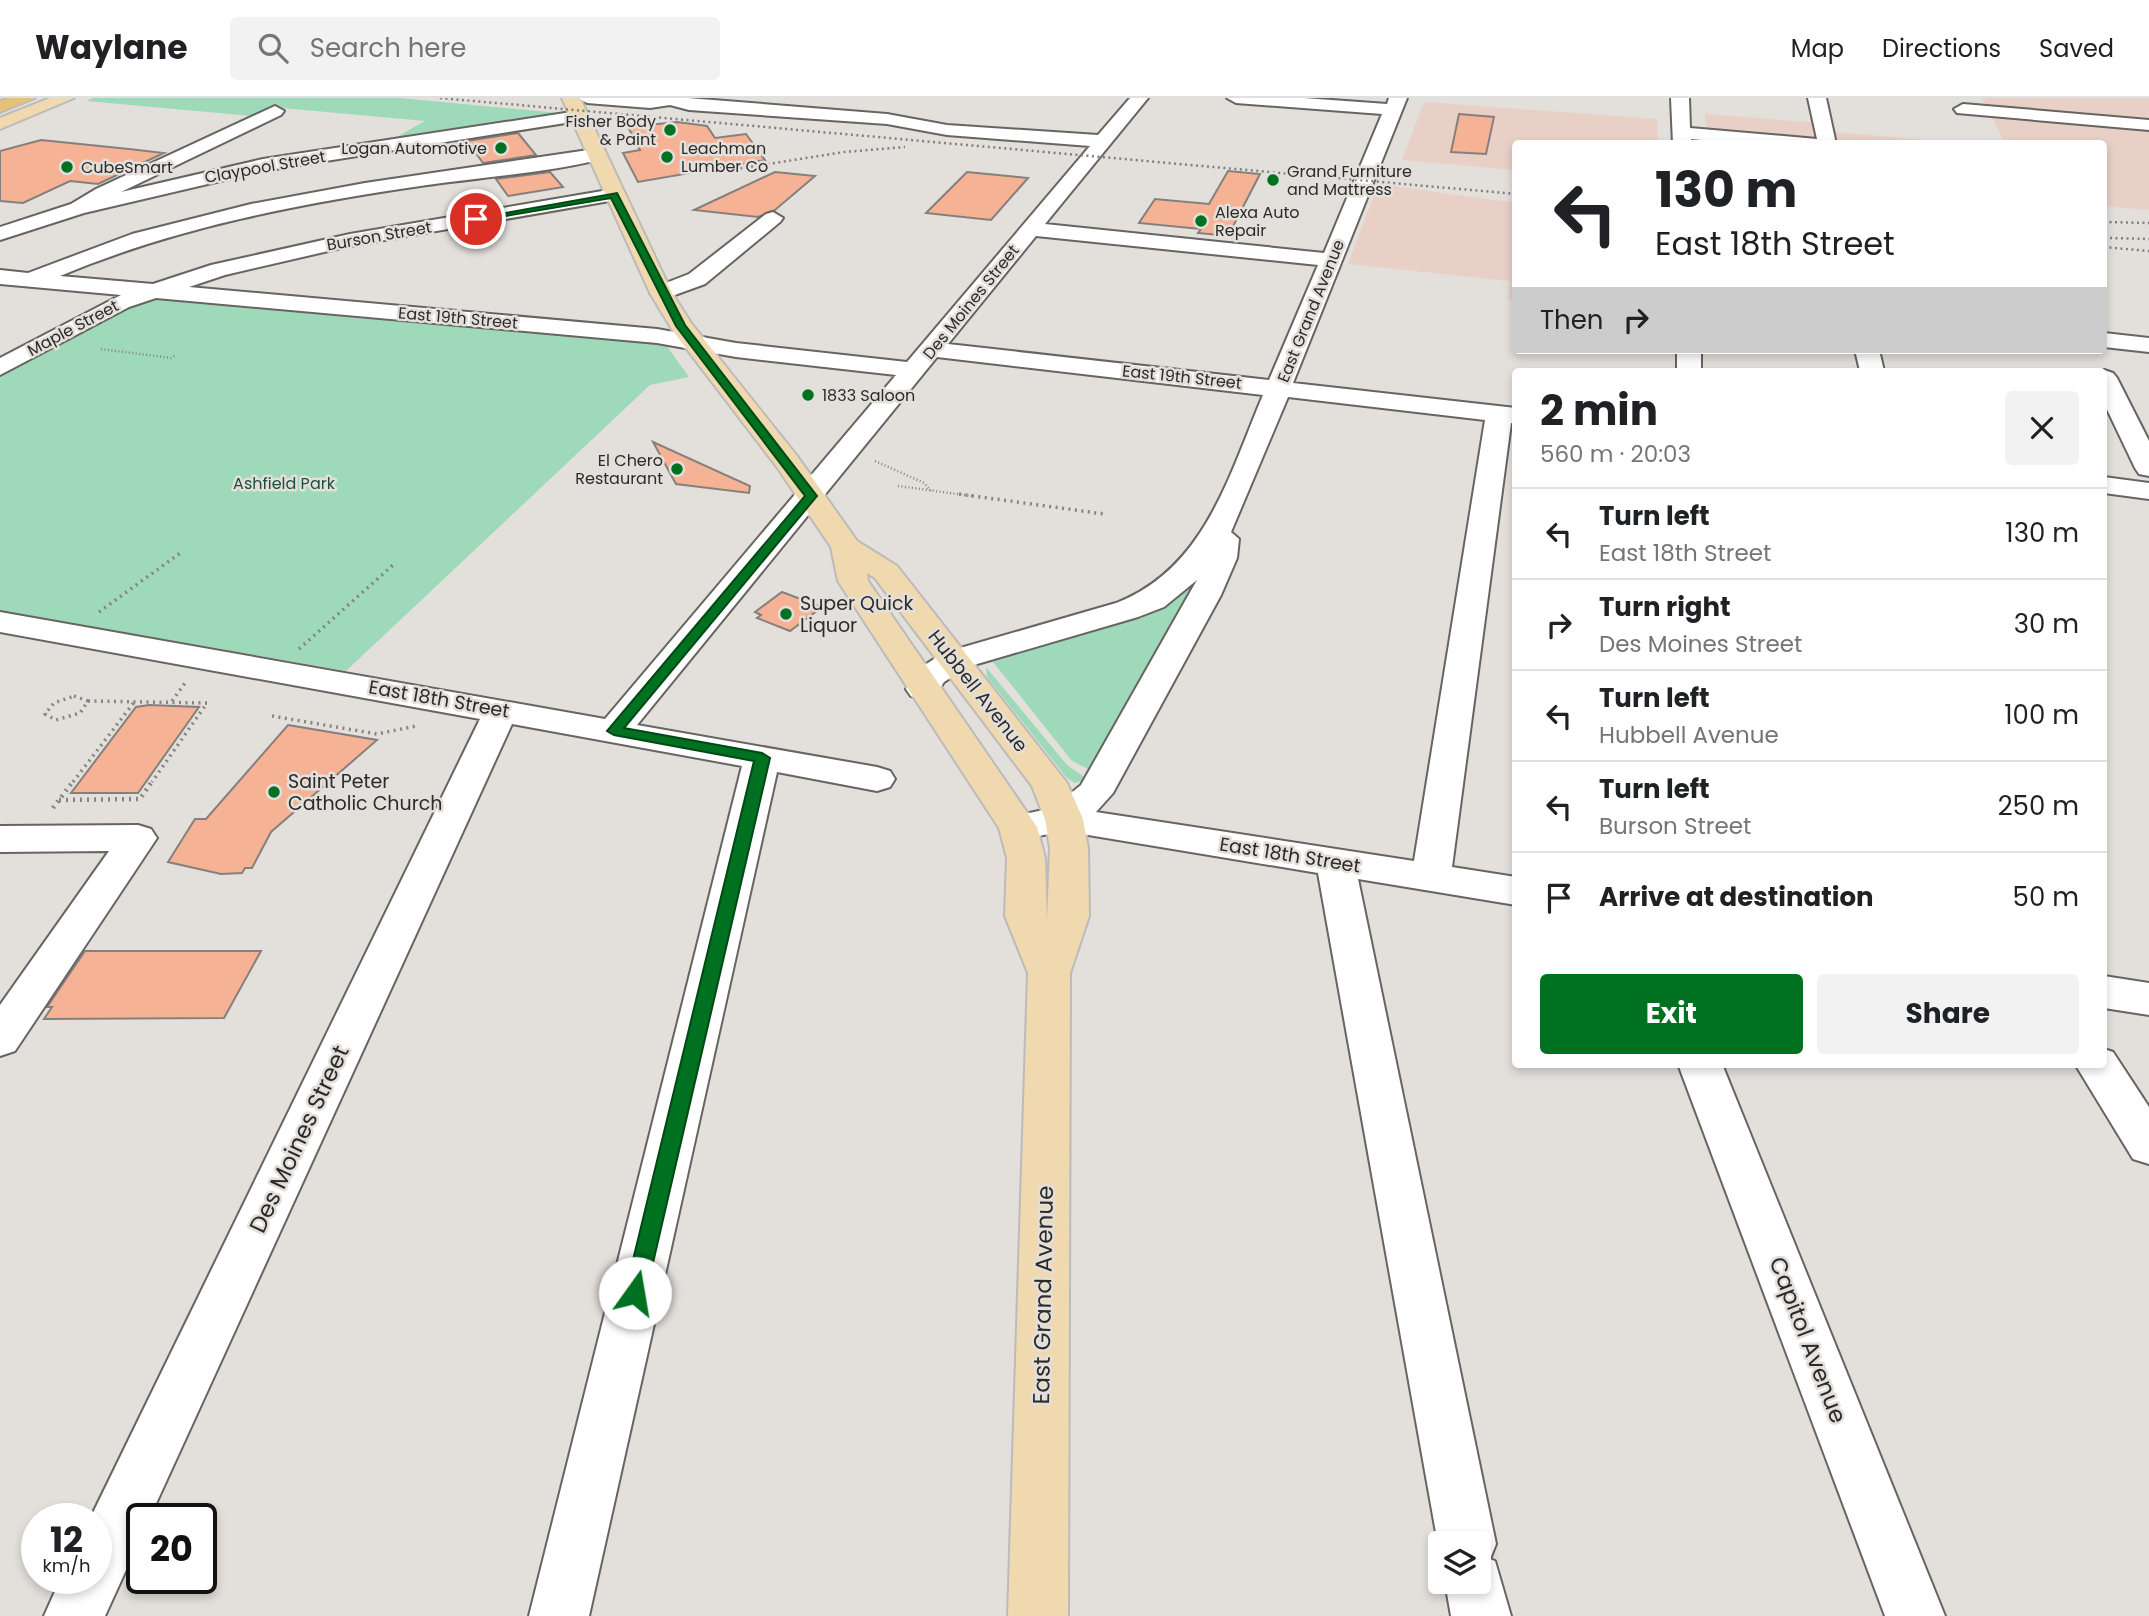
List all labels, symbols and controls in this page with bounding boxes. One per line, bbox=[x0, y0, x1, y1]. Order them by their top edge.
search box bbox=[230, 17, 720, 80]
text: Waylane bbox=[35, 24, 188, 71]
icon: search bbox=[254, 29, 292, 67]
text: Search here bbox=[310, 30, 466, 66]
text: Map bbox=[1791, 32, 1844, 65]
text: Directions bbox=[1882, 32, 2001, 65]
text: Saved bbox=[2039, 32, 2114, 65]
place label: Fisher Body & Paint bbox=[565, 110, 656, 151]
marker: Fisher Body & Paint bbox=[662, 122, 678, 138]
place label: Logan Automotive bbox=[341, 137, 487, 160]
place label: Leachman Lumber Co bbox=[681, 137, 768, 178]
marker: Logan Automotive bbox=[493, 140, 509, 156]
street label: Claypool Street bbox=[203, 145, 327, 189]
marker: Leachman Lumber Co bbox=[659, 149, 675, 165]
place label: CubeSmart bbox=[81, 156, 173, 179]
text: 130 m bbox=[1655, 156, 1797, 224]
marker: CubeSmart bbox=[59, 159, 75, 175]
place label: Grand Furniture and Mattress bbox=[1287, 160, 1412, 201]
icon: left bbox=[1540, 168, 1631, 259]
marker: Grand Furniture and Mattress bbox=[1265, 172, 1281, 188]
pin bbox=[446, 189, 506, 249]
icon: arrive bbox=[457, 200, 495, 238]
place label: Alexa Auto Repair bbox=[1215, 201, 1299, 242]
marker: Alexa Auto Repair bbox=[1193, 213, 1209, 229]
street label: Burson Street bbox=[325, 215, 433, 257]
text: East 18th Street bbox=[1655, 221, 1895, 266]
street label: East Grand Avenue bbox=[1272, 236, 1350, 386]
street label: Des Moines Street bbox=[918, 240, 1025, 364]
street label: Maple Street bbox=[23, 294, 123, 362]
street label: East 19th Street bbox=[397, 301, 519, 335]
icon: right bbox=[1617, 301, 1655, 339]
text: Then bbox=[1540, 302, 1603, 338]
street label: East 19th Street bbox=[1121, 359, 1243, 395]
text: 2 min bbox=[1540, 381, 1658, 440]
place label: 1833 Saloon bbox=[822, 384, 915, 407]
marker: 1833 Saloon bbox=[800, 387, 816, 403]
button: close bbox=[2005, 391, 2079, 465]
text: 560 m · 20:03 bbox=[1540, 438, 1691, 470]
place label: El Chero Restaurant bbox=[575, 449, 663, 490]
marker: El Chero Restaurant bbox=[669, 461, 685, 477]
park label: Ashfield Park bbox=[233, 472, 336, 495]
text: Turn left bbox=[1599, 498, 1710, 534]
icon: left bbox=[1540, 515, 1578, 553]
text: 130 m bbox=[2005, 515, 2079, 551]
text: East 18th Street bbox=[1599, 537, 1771, 569]
text: Turn right bbox=[1599, 589, 1731, 625]
place label: Super Quick Liquor bbox=[800, 590, 913, 639]
marker: Super Quick Liquor bbox=[778, 606, 794, 622]
icon: right bbox=[1540, 606, 1578, 644]
text: 30 m bbox=[2014, 606, 2079, 642]
street label: Hubbell Avenue bbox=[922, 624, 1034, 758]
text: Des Moines Street bbox=[1599, 628, 1802, 660]
street label: East 18th Street bbox=[367, 673, 512, 725]
text: Turn left bbox=[1599, 680, 1710, 716]
icon: left bbox=[1540, 697, 1578, 735]
text: 100 m bbox=[2004, 697, 2079, 733]
text: Hubbell Avenue bbox=[1599, 719, 1779, 751]
place label: Saint Peter Catholic Church bbox=[288, 768, 442, 817]
text: Turn left bbox=[1599, 771, 1710, 807]
marker: Saint Peter Catholic Church bbox=[266, 784, 282, 800]
icon: left bbox=[1540, 788, 1578, 826]
text: 250 m bbox=[1998, 788, 2079, 824]
text: Burson Street bbox=[1599, 810, 1751, 842]
street label: East 18th Street bbox=[1218, 831, 1362, 879]
icon: arrive bbox=[1540, 879, 1578, 917]
text: Arrive at destination bbox=[1599, 879, 1874, 915]
text: 50 m bbox=[2013, 879, 2079, 915]
button: Exit bbox=[1540, 974, 1803, 1054]
button: Share bbox=[1817, 974, 2079, 1054]
street label: Des Moines Street bbox=[242, 1040, 356, 1238]
street label: East Grand Avenue bbox=[1025, 1185, 1061, 1405]
street label: Capitol Avenue bbox=[1762, 1252, 1854, 1428]
position arrow bbox=[598, 1256, 672, 1330]
speed limit sign: 20 bbox=[126, 1503, 217, 1594]
text: 12 bbox=[50, 1515, 83, 1564]
map controls bbox=[1428, 1531, 1491, 1594]
button: layers bbox=[1428, 1531, 1491, 1594]
text: km/h bbox=[43, 1553, 90, 1578]

